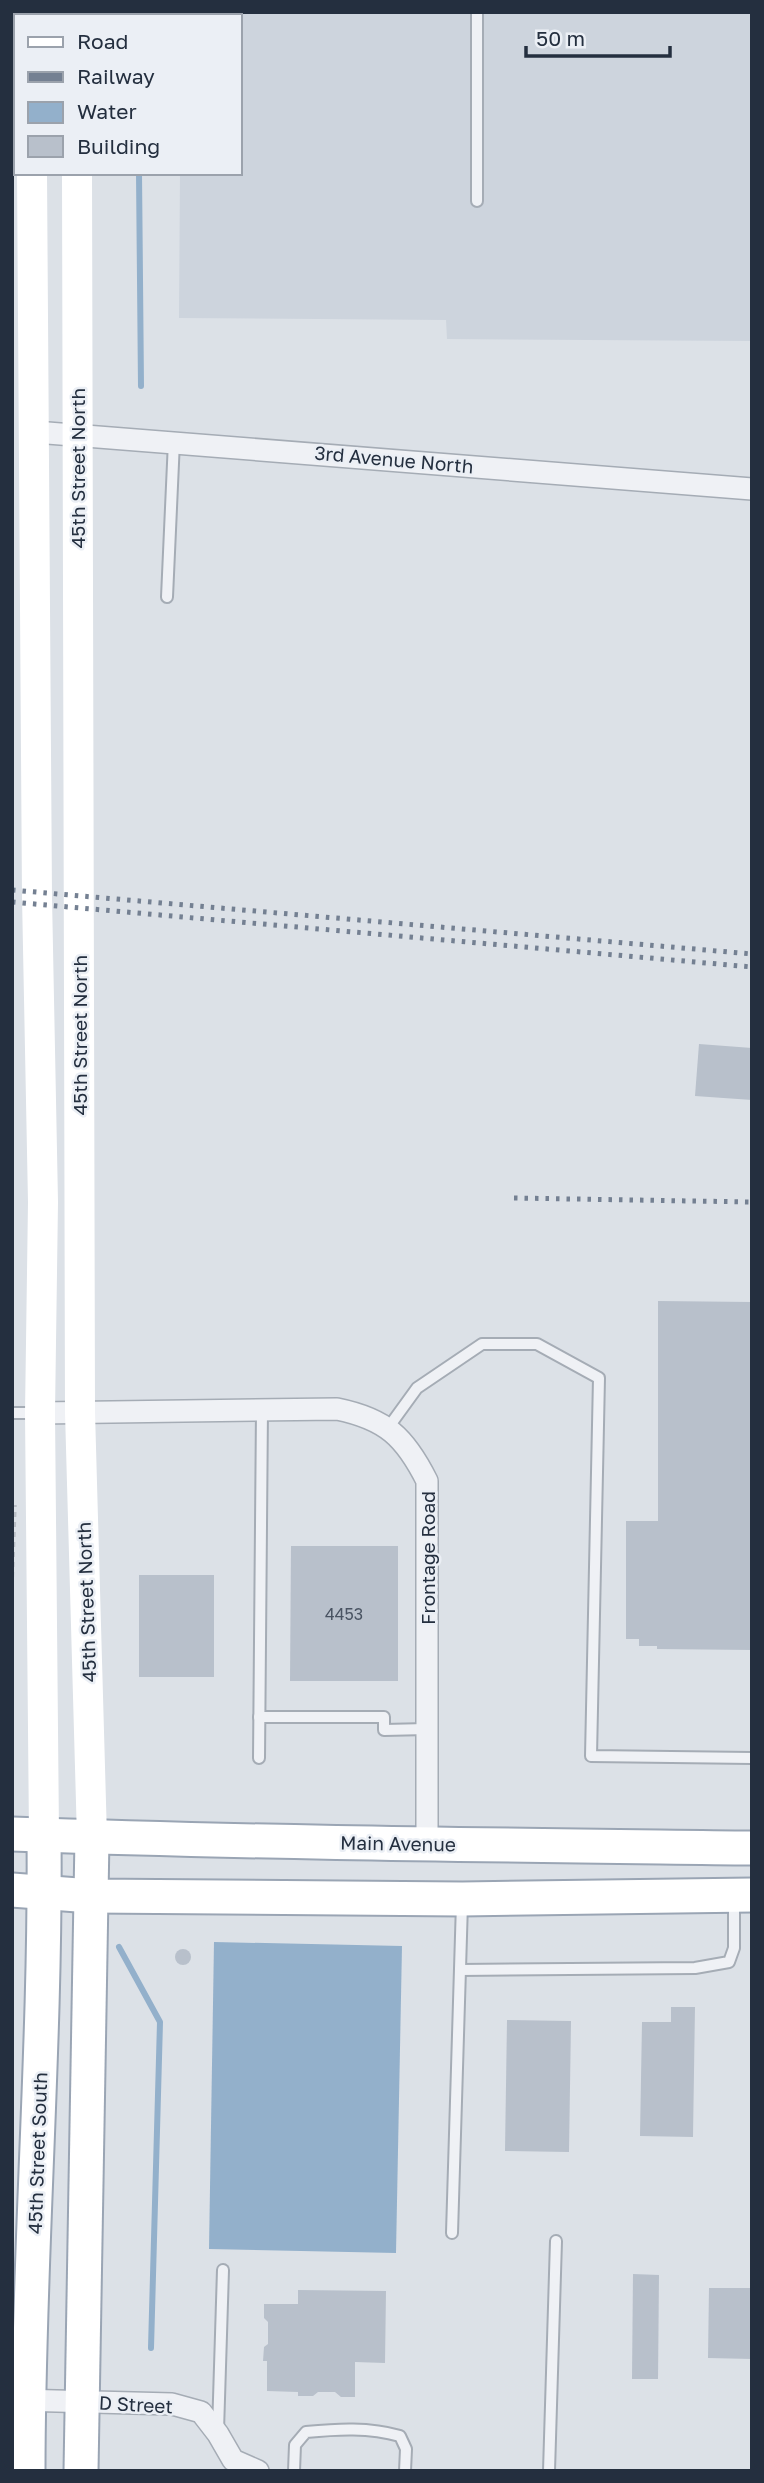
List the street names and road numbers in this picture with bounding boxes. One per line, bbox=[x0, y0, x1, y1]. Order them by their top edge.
street label: 45th Street North bbox=[66, 388, 89, 548]
street label: 3rd Avenue North bbox=[314, 441, 474, 477]
street label: 45th Street North bbox=[68, 955, 91, 1115]
street label: Frontage Road bbox=[416, 1491, 439, 1625]
street label: 45th Street North bbox=[72, 1521, 100, 1683]
street label: Main Avenue bbox=[340, 1830, 456, 1856]
street label: 45th Street South bbox=[23, 2072, 51, 2234]
street label: D Street bbox=[98, 2391, 174, 2417]

